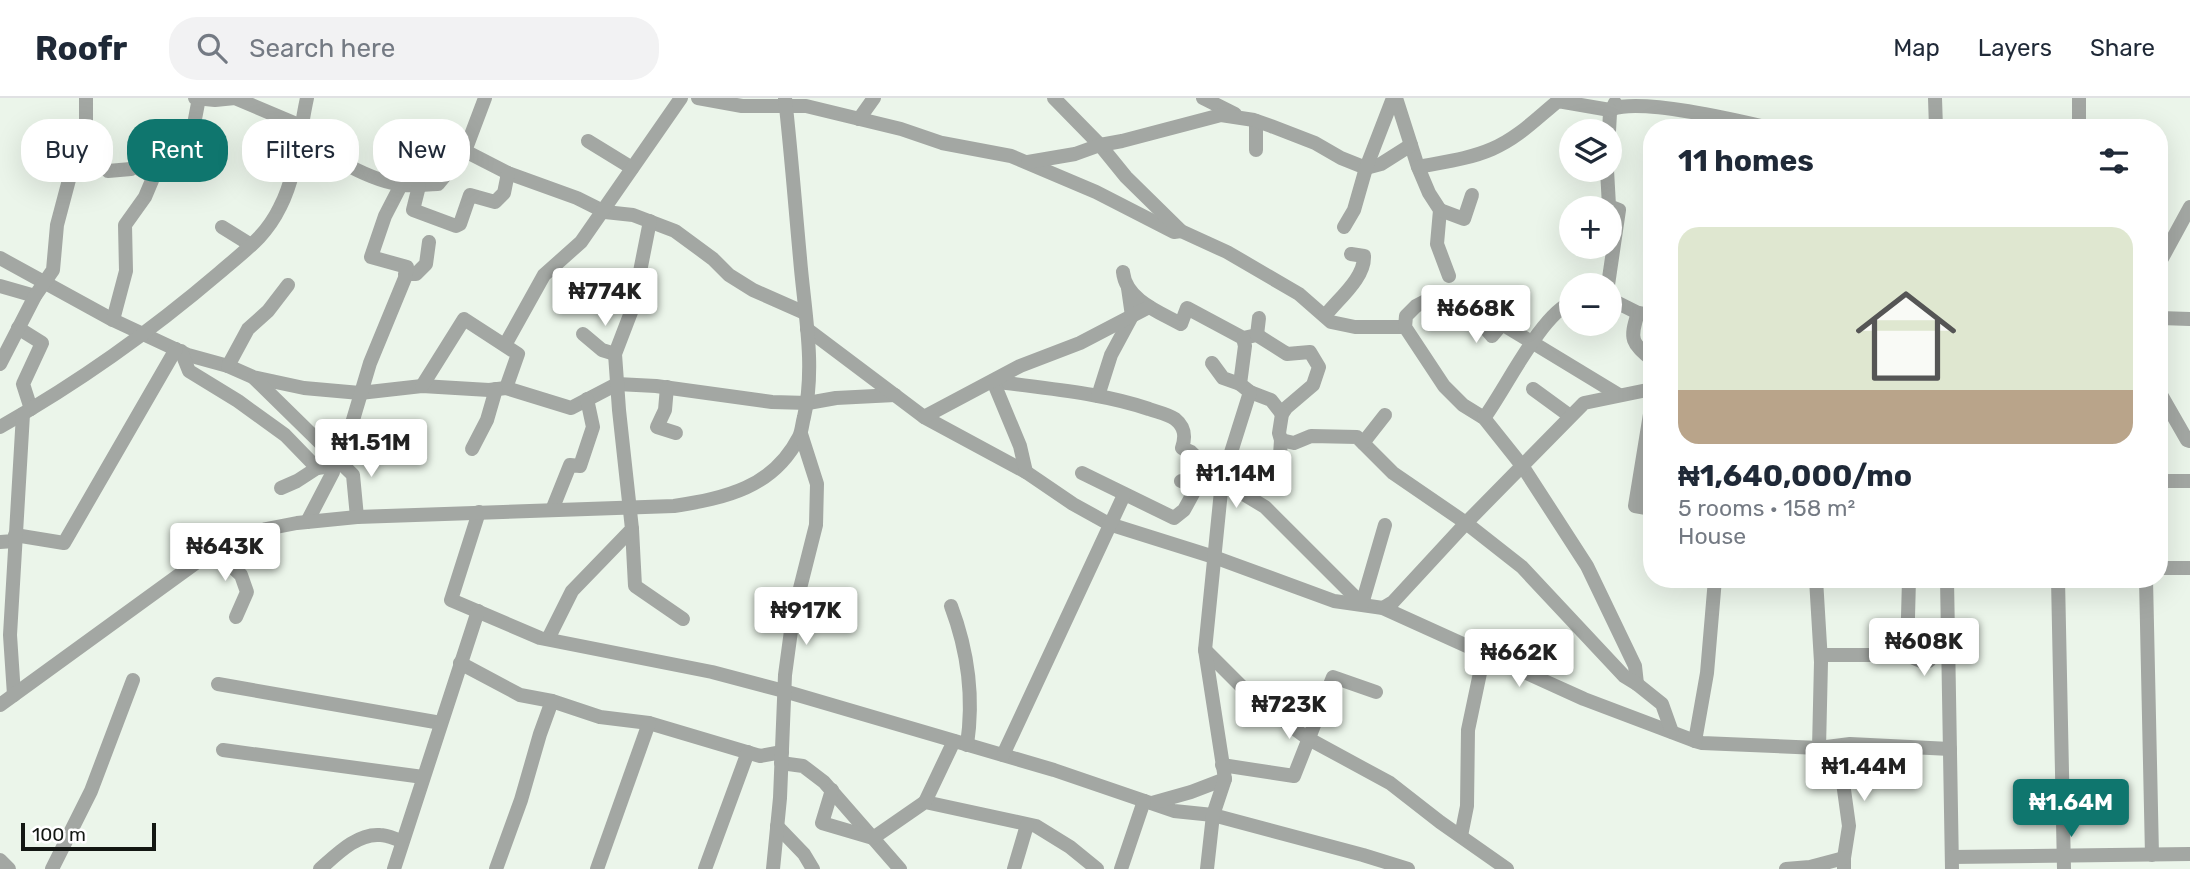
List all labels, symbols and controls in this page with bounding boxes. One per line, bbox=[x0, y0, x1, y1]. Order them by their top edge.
search box bbox=[169, 17, 659, 80]
text: Roofr bbox=[35, 29, 127, 68]
icon: search bbox=[193, 29, 231, 67]
text: Search here bbox=[249, 33, 395, 64]
text: Map bbox=[1893, 34, 1940, 62]
text: Layers bbox=[1978, 34, 2052, 62]
text: Share bbox=[2090, 34, 2155, 62]
chip: Buy bbox=[21, 119, 113, 182]
chip: Rent bbox=[127, 119, 228, 182]
chip: Filters bbox=[242, 119, 359, 182]
chip: New bbox=[373, 119, 470, 182]
map controls bbox=[1559, 119, 1622, 336]
button: layers bbox=[1559, 119, 1622, 182]
icon: filters bbox=[2095, 142, 2133, 180]
text: 11 homes bbox=[1678, 143, 1814, 179]
button: + bbox=[1559, 196, 1622, 259]
pin: ₦774K bbox=[556, 268, 654, 328]
button: − bbox=[1559, 273, 1622, 336]
icon: home bbox=[1843, 273, 1969, 399]
text: ₦774K bbox=[568, 277, 642, 305]
pin: ₦668K bbox=[1427, 286, 1525, 345]
text: ₦668K bbox=[1437, 294, 1515, 322]
pin: ₦1.51M bbox=[314, 420, 428, 479]
text: ₦1.51M bbox=[331, 428, 411, 456]
pin: ₦1.14M bbox=[1179, 450, 1293, 510]
text: ₦1,640,000/mo bbox=[1678, 458, 1912, 494]
text: ₦1.14M bbox=[1196, 459, 1276, 487]
text: 5 rooms · 158 m² bbox=[1678, 494, 1855, 522]
text: House bbox=[1678, 522, 1746, 550]
pin: ₦643K bbox=[176, 524, 274, 583]
text: ₦643K bbox=[186, 532, 264, 560]
pin: ₦917K bbox=[757, 588, 855, 647]
text: ₦917K bbox=[770, 596, 842, 624]
pin: ₦608K bbox=[1875, 618, 1973, 678]
text: ₦608K bbox=[1885, 627, 1963, 655]
pin: ₦662K bbox=[1470, 630, 1568, 689]
text: ₦662K bbox=[1481, 638, 1557, 666]
pin: ₦723K bbox=[1240, 682, 1338, 741]
text: ₦723K bbox=[1251, 690, 1327, 718]
pin: ₦1.44M bbox=[1807, 744, 1921, 803]
text: ₦1.44M bbox=[1822, 752, 1906, 780]
pin: ₦1.64M bbox=[2014, 780, 2128, 839]
text: ₦1.64M bbox=[2029, 788, 2113, 816]
scale bar bbox=[21, 820, 156, 852]
text: 100 m bbox=[32, 823, 86, 846]

